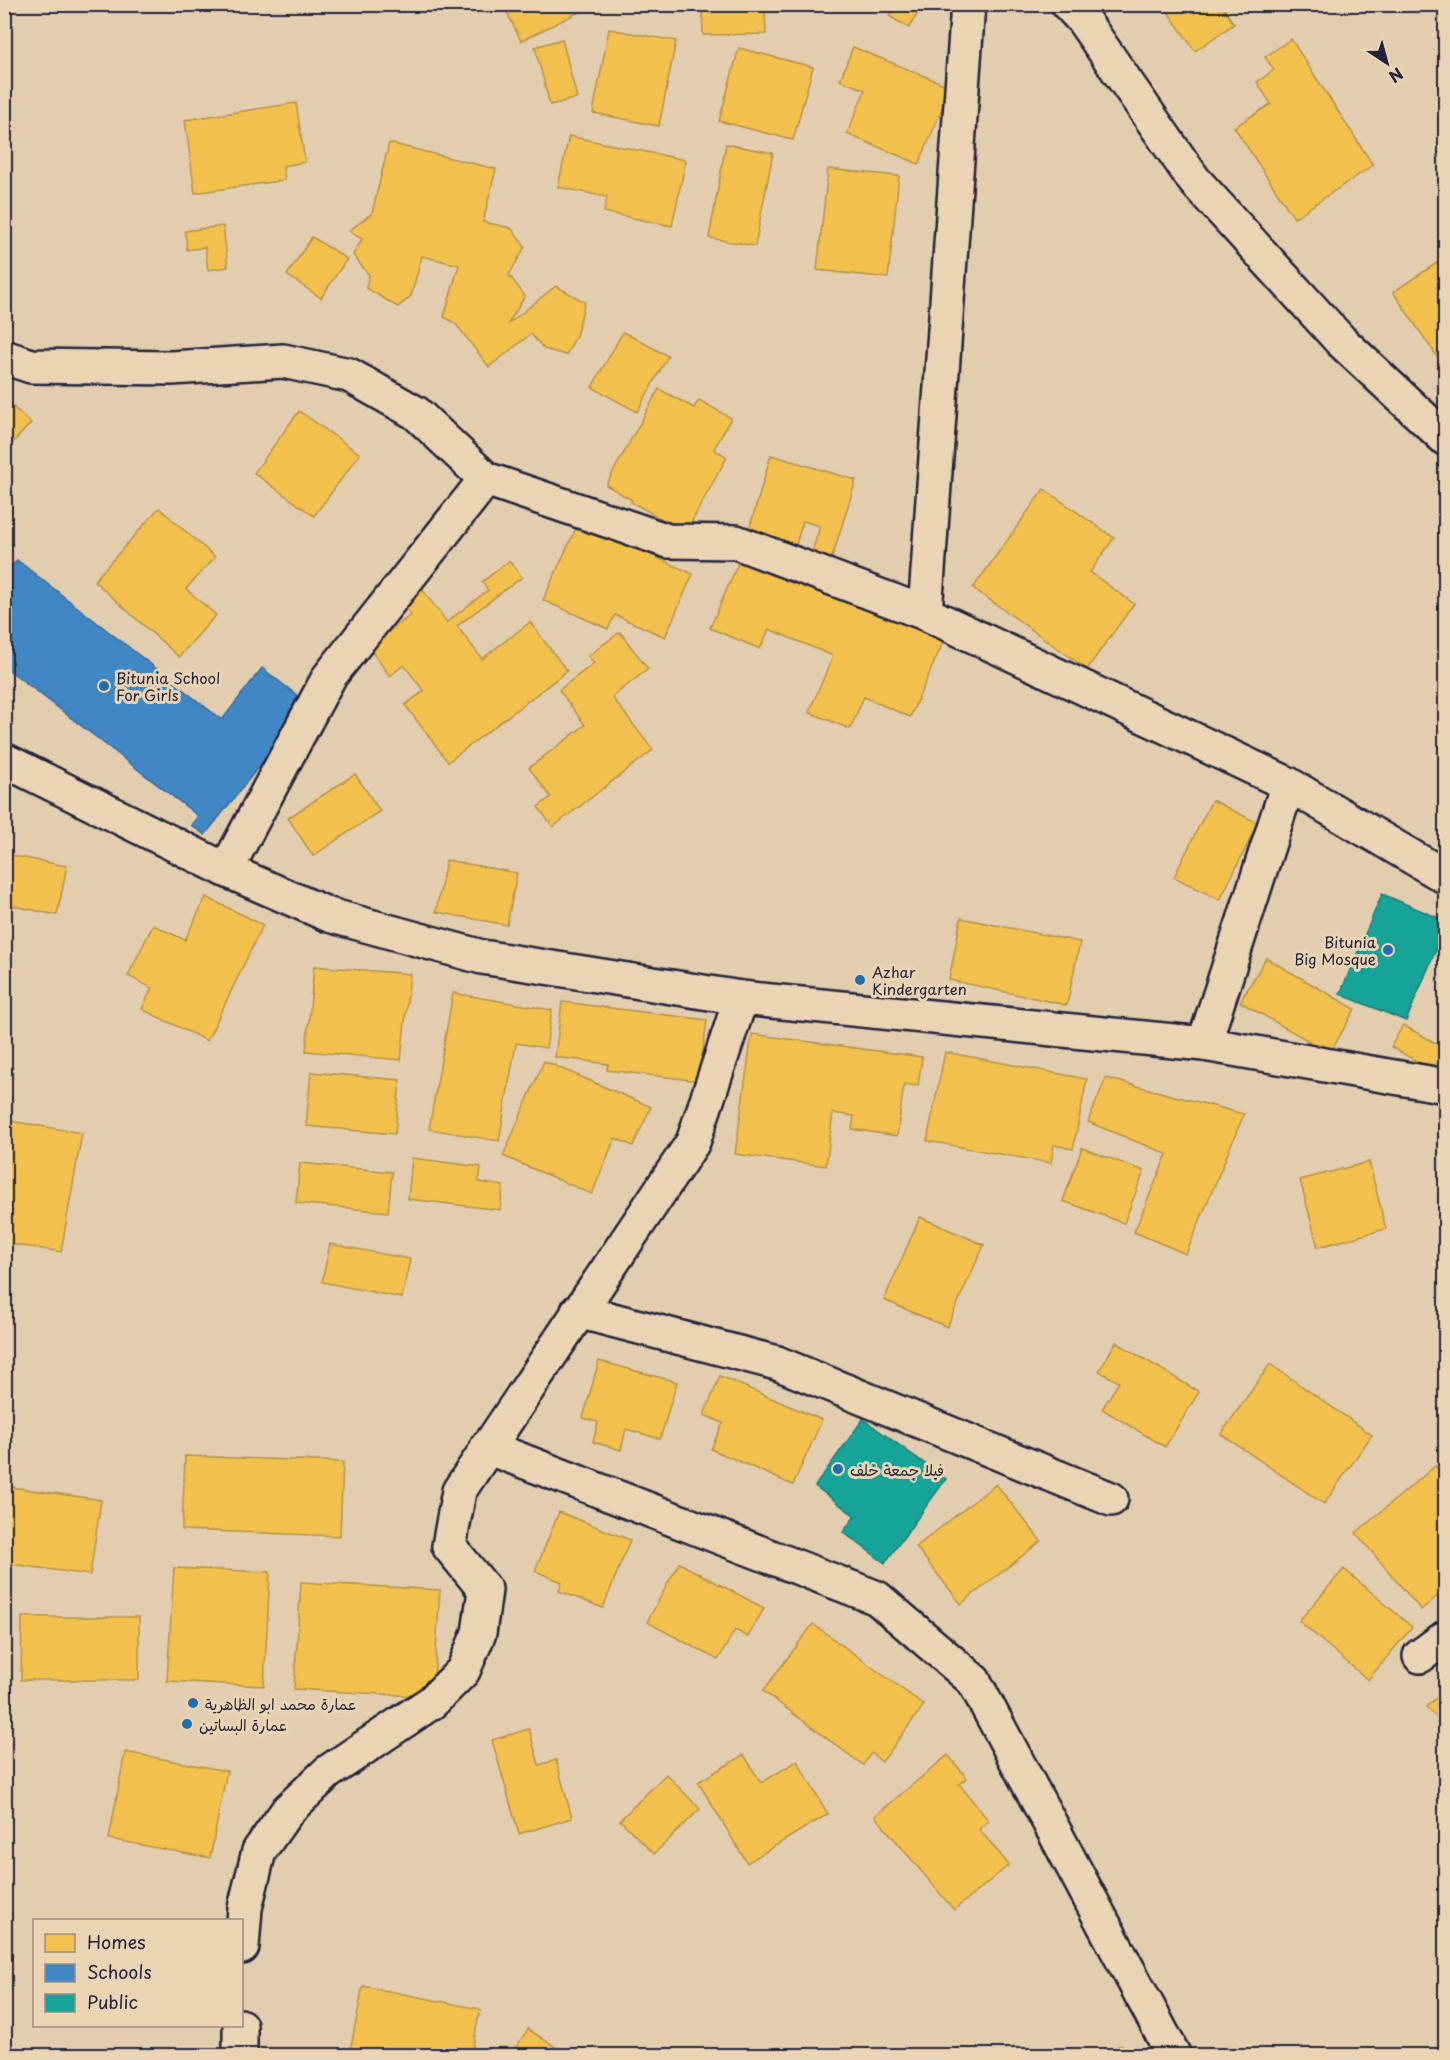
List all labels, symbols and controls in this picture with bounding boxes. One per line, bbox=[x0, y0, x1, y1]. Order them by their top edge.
north arrow bbox=[1357, 33, 1417, 93]
text: N bbox=[1384, 63, 1409, 89]
place label: Bitunia School For Girls bbox=[116, 666, 220, 706]
marker: Bitunia School For Girls bbox=[97, 679, 111, 693]
place label: Bitunia Big Mosque bbox=[1294, 930, 1377, 970]
marker: Bitunia Big Mosque bbox=[1381, 943, 1395, 957]
place label: Azhar Kindergarten bbox=[872, 960, 967, 1000]
marker: Azhar Kindergarten bbox=[853, 973, 867, 987]
place label: فيلا جمعة خلف bbox=[850, 1458, 944, 1481]
marker: فيلا جمعة خلف bbox=[831, 1462, 845, 1476]
place label: عمارة محمد ابو الظاهرية bbox=[205, 1692, 357, 1715]
marker: عمارة محمد ابو الظاهرية bbox=[186, 1696, 200, 1710]
place label: عمارة البساتين bbox=[199, 1713, 288, 1736]
marker: عمارة البساتين bbox=[180, 1717, 194, 1731]
legend bbox=[33, 1919, 243, 2027]
text: Homes bbox=[87, 1928, 145, 1955]
text: Schools bbox=[87, 1958, 152, 1985]
text: Public bbox=[87, 1988, 138, 2015]

